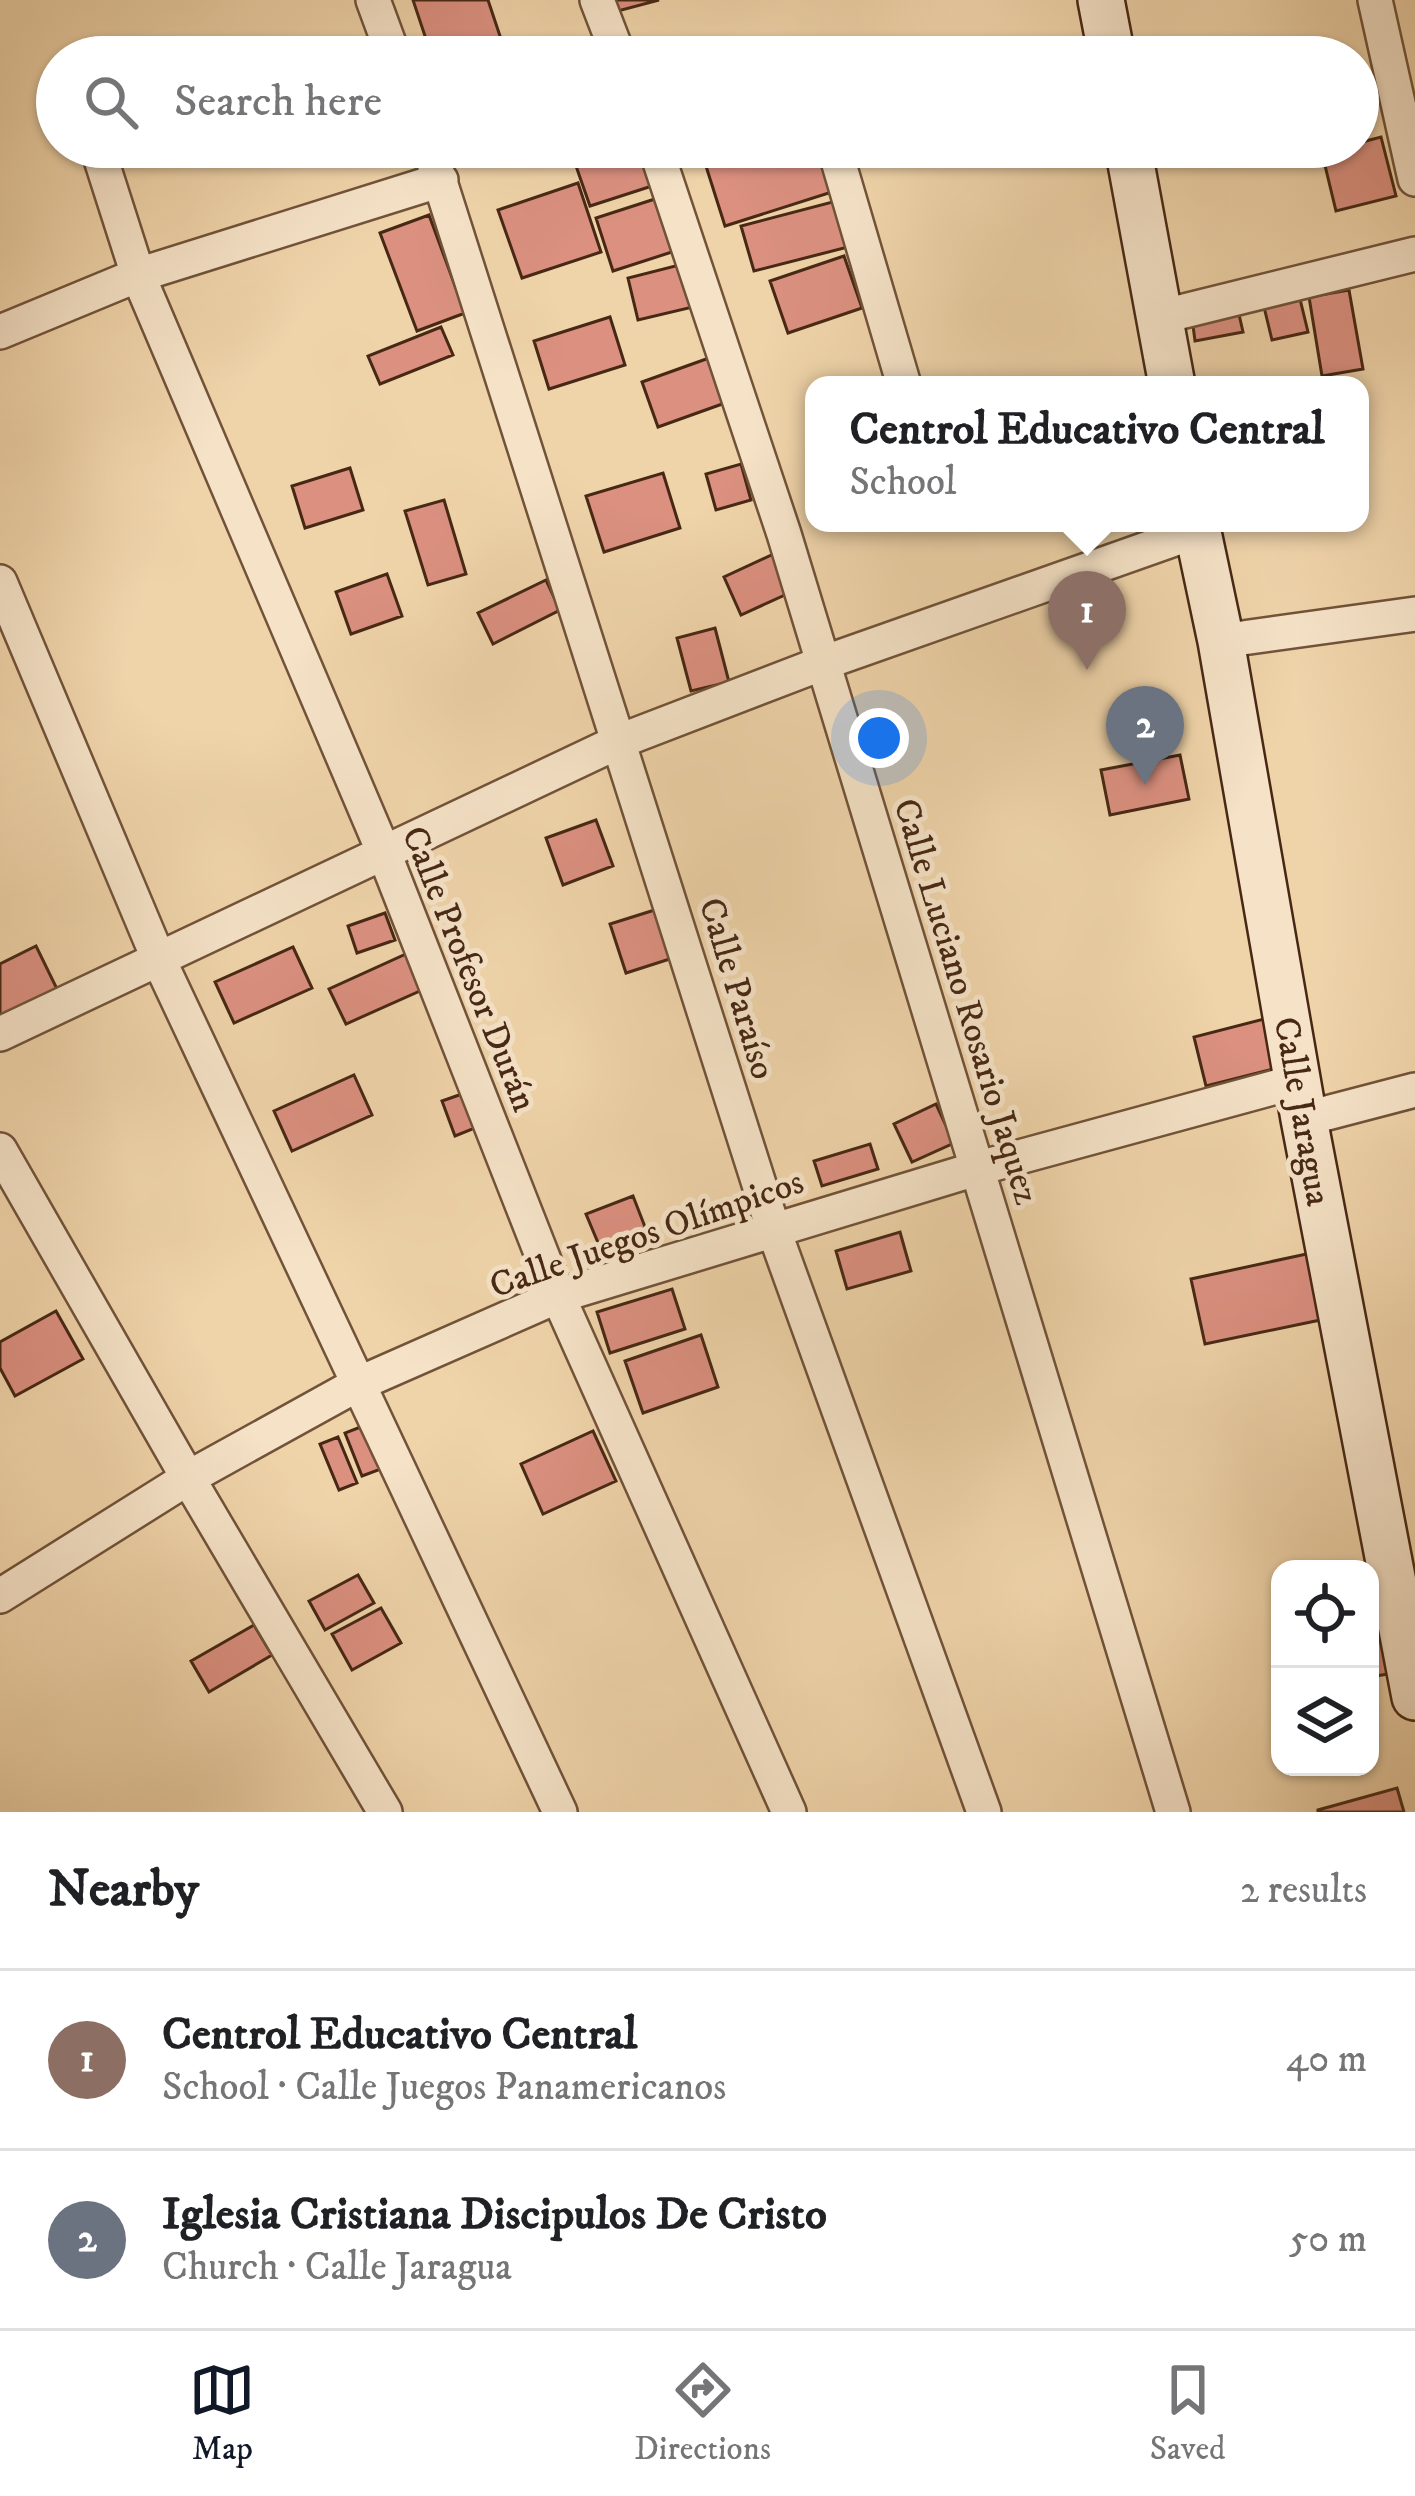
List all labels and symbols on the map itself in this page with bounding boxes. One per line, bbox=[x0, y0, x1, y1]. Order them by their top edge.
pin: 1 bbox=[1048, 571, 1126, 670]
pin: 2 bbox=[1106, 686, 1184, 785]
your location bbox=[849, 708, 909, 768]
street label: Calle Luciano Rosario Jaquez bbox=[882, 793, 1049, 1210]
street label: Calle Profesor Durán bbox=[391, 820, 546, 1118]
street label: Calle Paraíso bbox=[688, 893, 785, 1085]
street label: Calle Jaragua bbox=[1263, 1013, 1340, 1210]
street label: Calle Juegos Olímpicos bbox=[484, 1160, 810, 1309]

